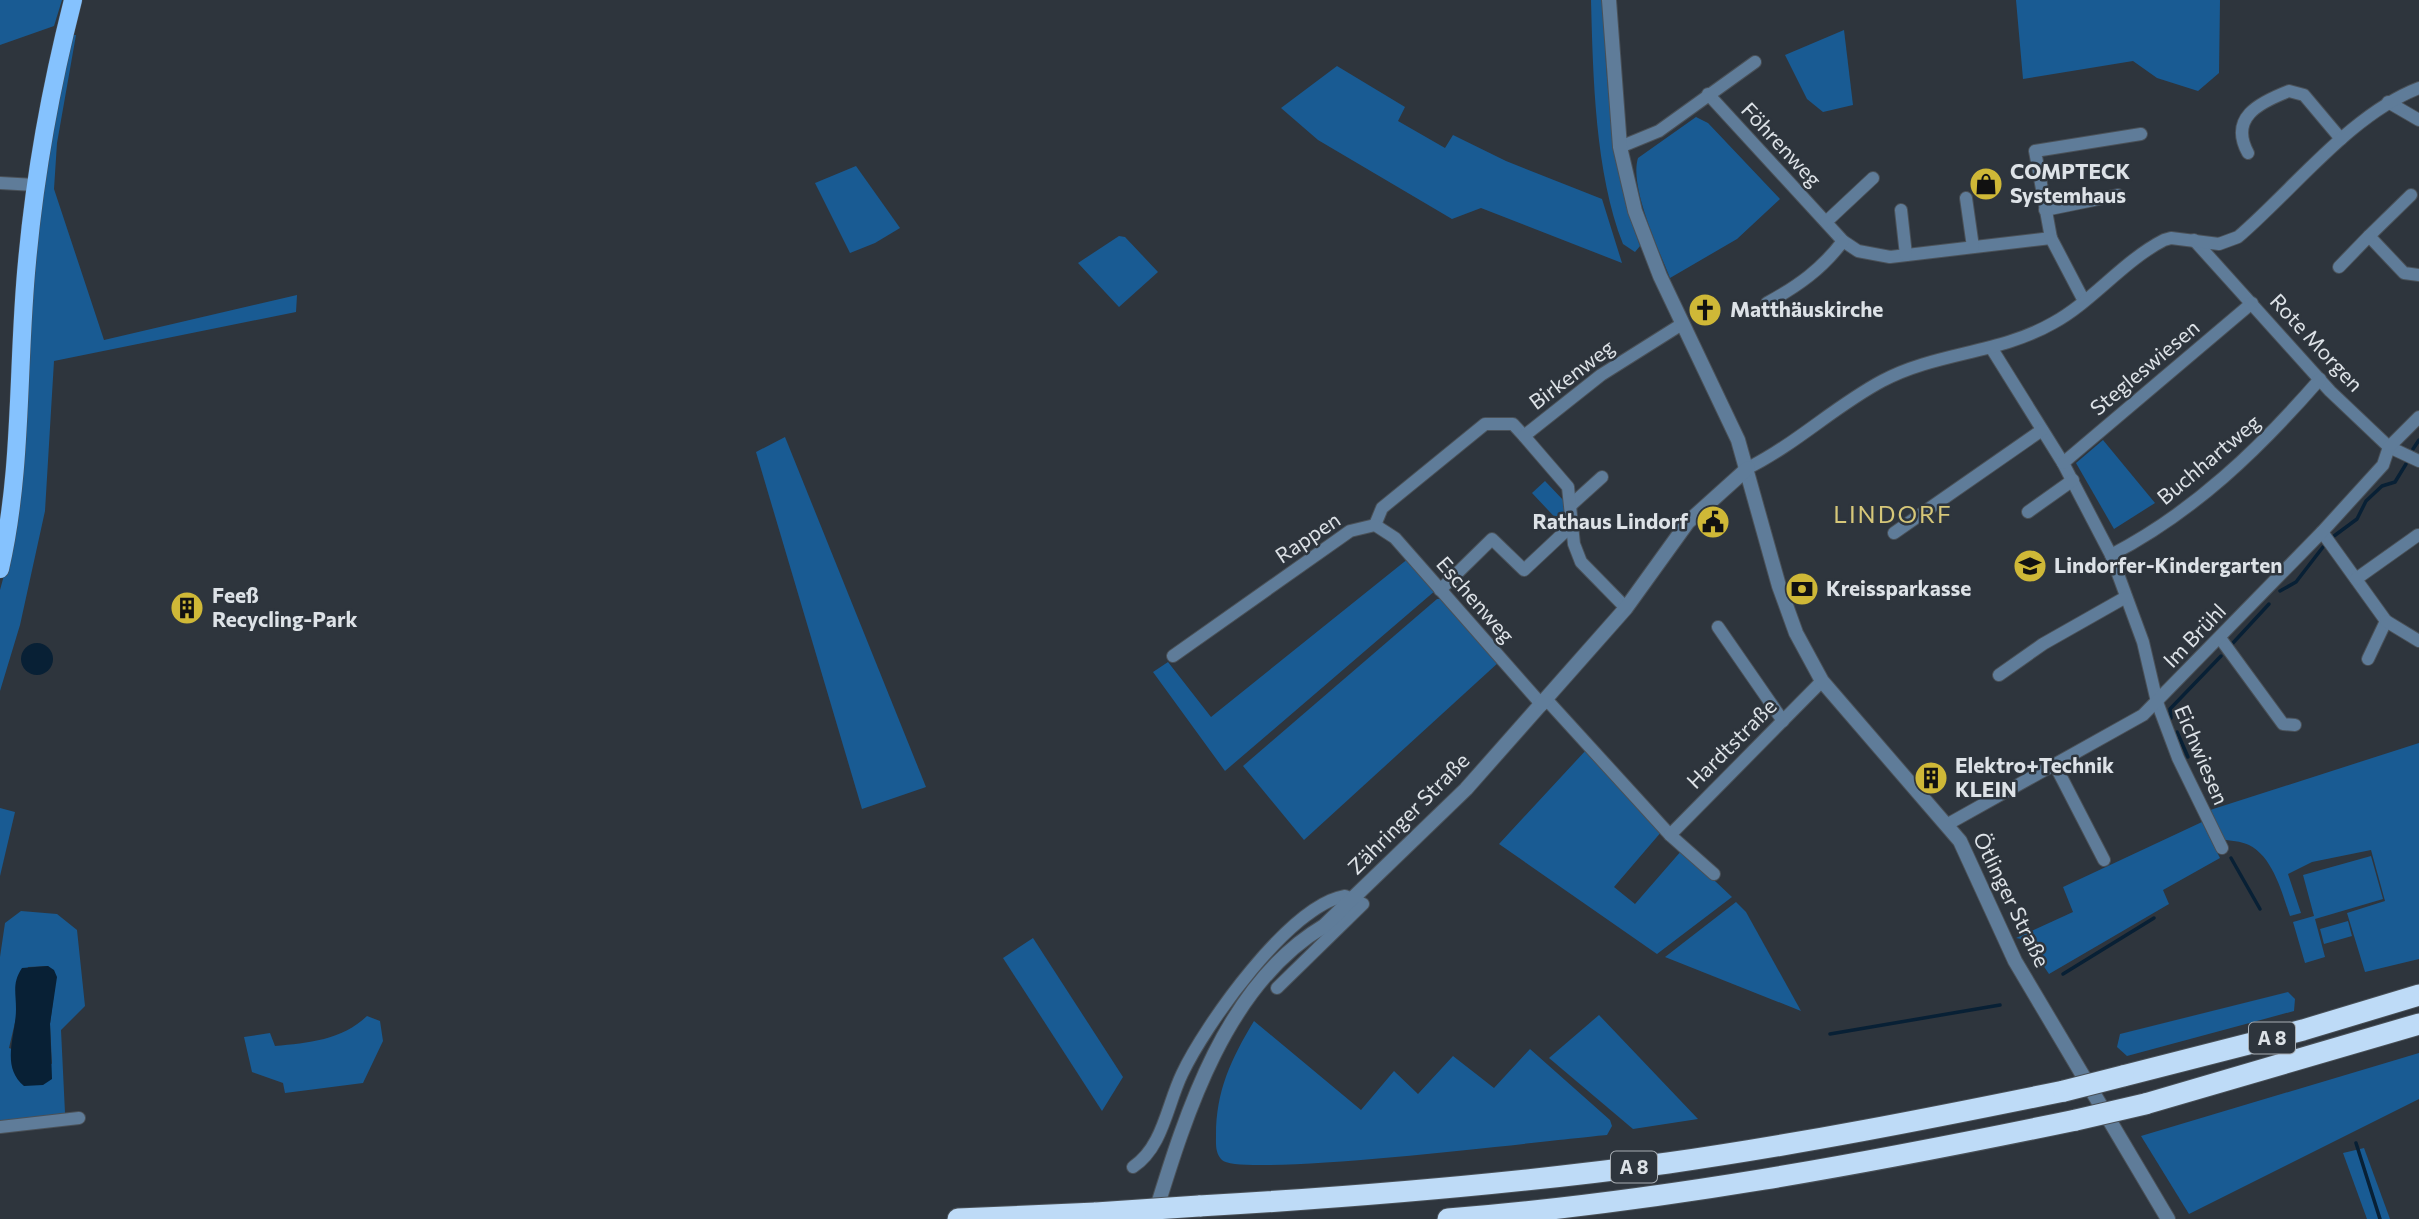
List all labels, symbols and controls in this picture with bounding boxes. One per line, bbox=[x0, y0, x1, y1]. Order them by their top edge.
street label: Föhrenweg bbox=[1737, 97, 1827, 191]
place label: COMPTECK Systemhaus bbox=[2010, 158, 2130, 207]
shop icon: COMPTECK Systemhaus bbox=[1967, 165, 2005, 203]
street label: Rote Morgen bbox=[2265, 288, 2369, 396]
church icon: Matthäuskirche bbox=[1686, 291, 1724, 329]
place label: Matthäuskirche bbox=[1730, 296, 1883, 321]
street label: Stegleswiesen bbox=[2084, 314, 2204, 420]
street label: Birkenweg bbox=[1524, 334, 1619, 414]
street label: Buchhartweg bbox=[2152, 409, 2265, 509]
district label: LINDORF bbox=[1833, 499, 1953, 528]
public building icon: Rathaus Lindorf bbox=[1694, 503, 1732, 541]
street label: Rappen bbox=[1270, 506, 1344, 568]
place label: Rathaus Lindorf bbox=[1532, 508, 1688, 533]
school or university icon: Lindorfer-Kindergarten bbox=[2011, 547, 2049, 585]
street label: Eschenweg bbox=[1432, 551, 1520, 647]
place label: Lindorfer-Kindergarten bbox=[2054, 552, 2282, 577]
bank icon: Kreissparkasse bbox=[1783, 570, 1821, 608]
place label: Kreissparkasse bbox=[1826, 575, 1971, 600]
place label: Feeß Recycling-Park bbox=[212, 582, 358, 631]
building icon: Feeß Recycling-Park bbox=[168, 589, 206, 627]
street label: Im Brühl bbox=[2157, 598, 2230, 672]
street label: Hardtstraße bbox=[1681, 693, 1781, 793]
street label: Eichwiesen bbox=[2170, 701, 2235, 808]
street label: Zähringer Straße bbox=[1342, 747, 1474, 879]
place label: Elektro+Technik KLEIN bbox=[1955, 752, 2114, 801]
building icon: Elektro+Technik KLEIN bbox=[1912, 759, 1950, 797]
street label: Ötlinger Straße bbox=[1969, 828, 2056, 971]
road number: A 8 bbox=[2249, 1022, 2295, 1054]
road number: A 8 bbox=[1611, 1152, 1657, 1182]

